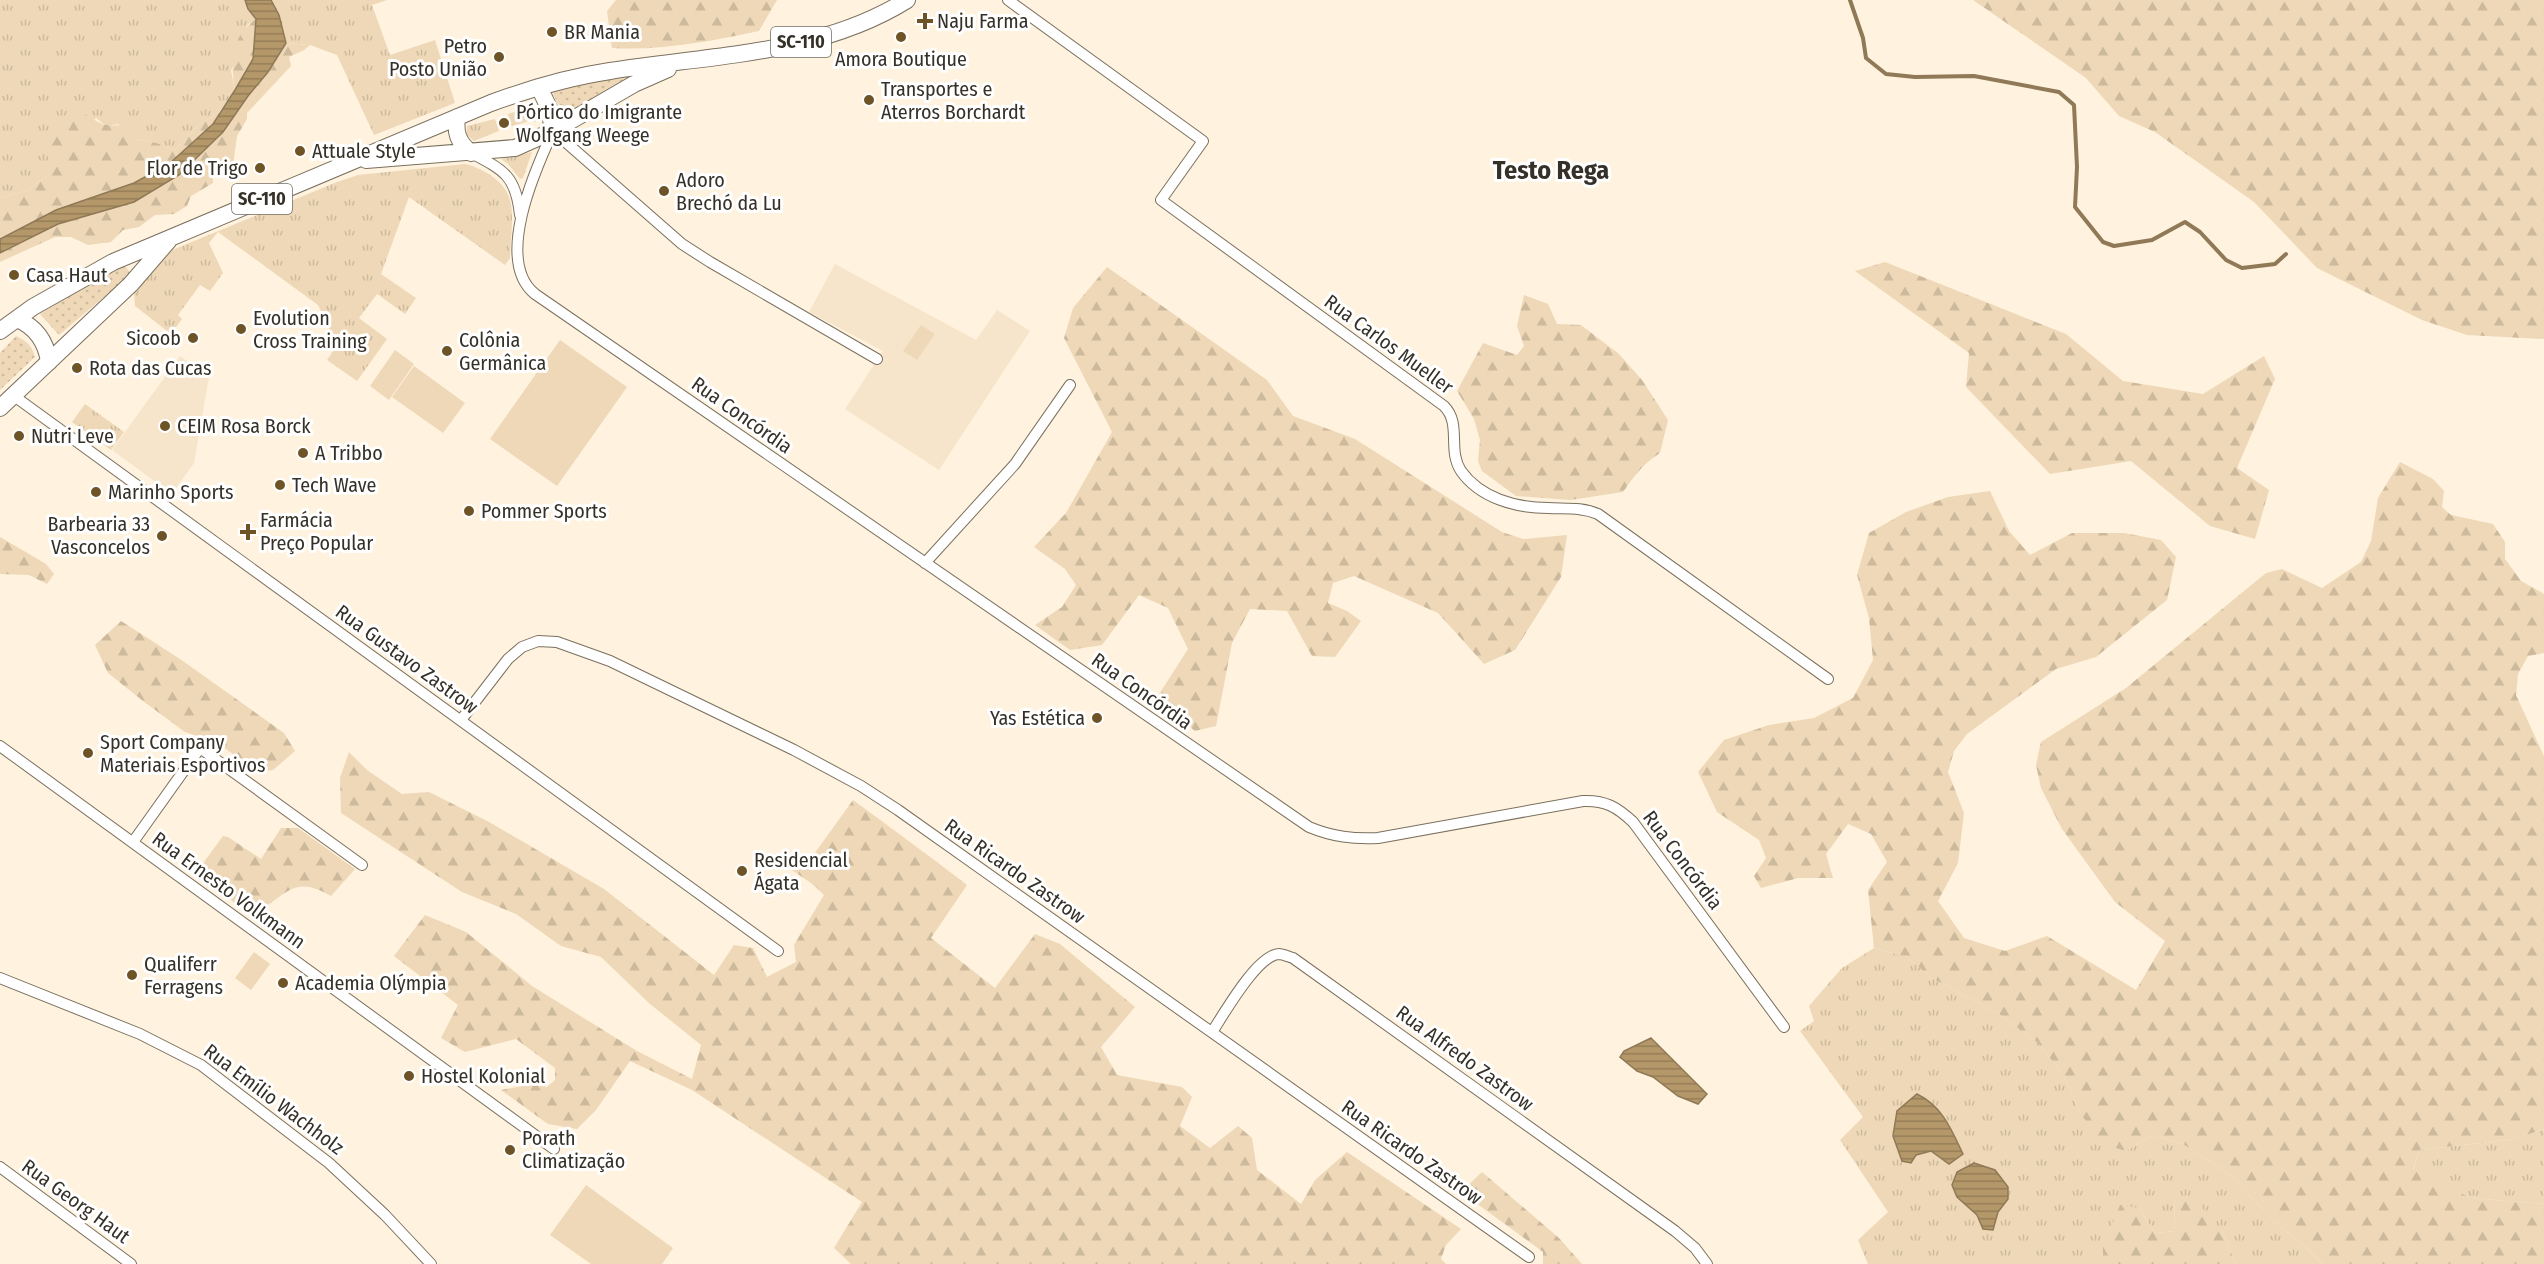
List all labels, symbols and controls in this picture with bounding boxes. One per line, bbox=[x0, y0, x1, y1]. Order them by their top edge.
place label: Naju Farma bbox=[937, 9, 1028, 33]
marker: Naju Farma bbox=[918, 14, 932, 28]
place label: BR Mania bbox=[564, 20, 640, 44]
marker: BR Mania bbox=[545, 25, 559, 39]
road number: SC-110 bbox=[771, 27, 831, 57]
marker: Amora Boutique bbox=[894, 30, 908, 44]
place label: Petro Posto União bbox=[389, 34, 487, 81]
place label: Amora Boutique bbox=[835, 47, 967, 71]
marker: Petro Posto União bbox=[492, 50, 506, 64]
place label: Transportes e Aterros Borchardt bbox=[881, 77, 1026, 124]
marker: Transportes e Aterros Borchardt bbox=[862, 93, 876, 107]
place label: Pórtico do Imigrante Wolfgang Weege bbox=[516, 100, 682, 147]
marker: Pórtico do Imigrante Wolfgang Weege bbox=[497, 116, 511, 130]
place label: Attuale Style bbox=[312, 139, 416, 163]
marker: Attuale Style bbox=[293, 144, 307, 158]
district label: Testo Rega bbox=[1493, 155, 1609, 186]
place label: Flor de Trigo bbox=[146, 156, 248, 180]
marker: Flor de Trigo bbox=[253, 161, 267, 175]
place label: Adoro Brechó da Lu bbox=[676, 168, 782, 215]
road number: SC-110 bbox=[232, 184, 292, 214]
marker: Adoro Brechó da Lu bbox=[657, 184, 671, 198]
place label: Casa Haut bbox=[26, 263, 108, 287]
marker: Casa Haut bbox=[7, 268, 21, 282]
street label: Rua Carlos Mueller bbox=[1320, 289, 1458, 399]
place label: Evolution Cross Training bbox=[253, 306, 367, 353]
marker: Evolution Cross Training bbox=[234, 322, 248, 336]
place label: Sicoob bbox=[126, 326, 181, 350]
place label: Colônia Germânica bbox=[459, 328, 546, 375]
marker: Sicoob bbox=[186, 331, 200, 345]
marker: Colônia Germânica bbox=[440, 344, 454, 358]
place label: Rota das Cucas bbox=[89, 356, 211, 380]
marker: Rota das Cucas bbox=[70, 361, 84, 375]
street label: Rua Concórdia bbox=[687, 372, 797, 458]
place label: CEIM Rosa Borck bbox=[177, 414, 311, 438]
marker: CEIM Rosa Borck bbox=[158, 419, 172, 433]
place label: Nutri Leve bbox=[31, 424, 114, 448]
marker: Nutri Leve bbox=[12, 429, 26, 443]
place label: A Tribbo bbox=[315, 441, 383, 465]
marker: A Tribbo bbox=[296, 446, 310, 460]
place label: Tech Wave bbox=[292, 473, 376, 497]
marker: Tech Wave bbox=[273, 478, 287, 492]
place label: Marinho Sports bbox=[108, 480, 233, 504]
marker: Marinho Sports bbox=[89, 485, 103, 499]
place label: Pommer Sports bbox=[481, 499, 607, 523]
marker: Pommer Sports bbox=[462, 504, 476, 518]
place label: Farmácia Preço Popular bbox=[260, 508, 373, 555]
place label: Barbearia 33 Vasconcelos bbox=[48, 512, 150, 559]
marker: Farmácia Preço Popular bbox=[241, 525, 255, 539]
marker: Barbearia 33 Vasconcelos bbox=[155, 529, 169, 543]
street label: Rua Gustavo Zastrow bbox=[331, 599, 483, 719]
street label: Rua Concórdia bbox=[1087, 648, 1197, 734]
place label: Yas Estética bbox=[990, 706, 1085, 730]
marker: Yas Estética bbox=[1090, 711, 1104, 725]
place label: Sport Company Materiais Esportivos bbox=[100, 730, 266, 777]
marker: Sport Company Materiais Esportivos bbox=[81, 746, 95, 760]
street label: Rua Concórdia bbox=[1638, 806, 1728, 914]
street label: Rua Ricardo Zastrow bbox=[940, 813, 1090, 929]
street label: Rua Ernesto Volkmann bbox=[148, 826, 310, 954]
place label: Residencial Ágata bbox=[754, 848, 848, 895]
marker: Residencial Ágata bbox=[735, 864, 749, 878]
place label: Qualiferr Ferragens bbox=[144, 952, 223, 999]
marker: Qualiferr Ferragens bbox=[125, 968, 139, 982]
place label: Academia Olýmpia bbox=[295, 971, 447, 995]
marker: Academia Olýmpia bbox=[276, 976, 290, 990]
street label: Rua Alfredo Zastrow bbox=[1392, 1000, 1538, 1116]
street label: Rua Emílio Wachholz bbox=[199, 1039, 349, 1159]
place label: Hostel Kolonial bbox=[421, 1064, 545, 1088]
marker: Hostel Kolonial bbox=[402, 1069, 416, 1083]
street label: Rua Ricardo Zastrow bbox=[1337, 1094, 1487, 1210]
place label: Porath Climatização bbox=[522, 1126, 625, 1173]
marker: Porath Climatização bbox=[503, 1143, 517, 1157]
street label: Rua Georg Haut bbox=[17, 1154, 135, 1248]

